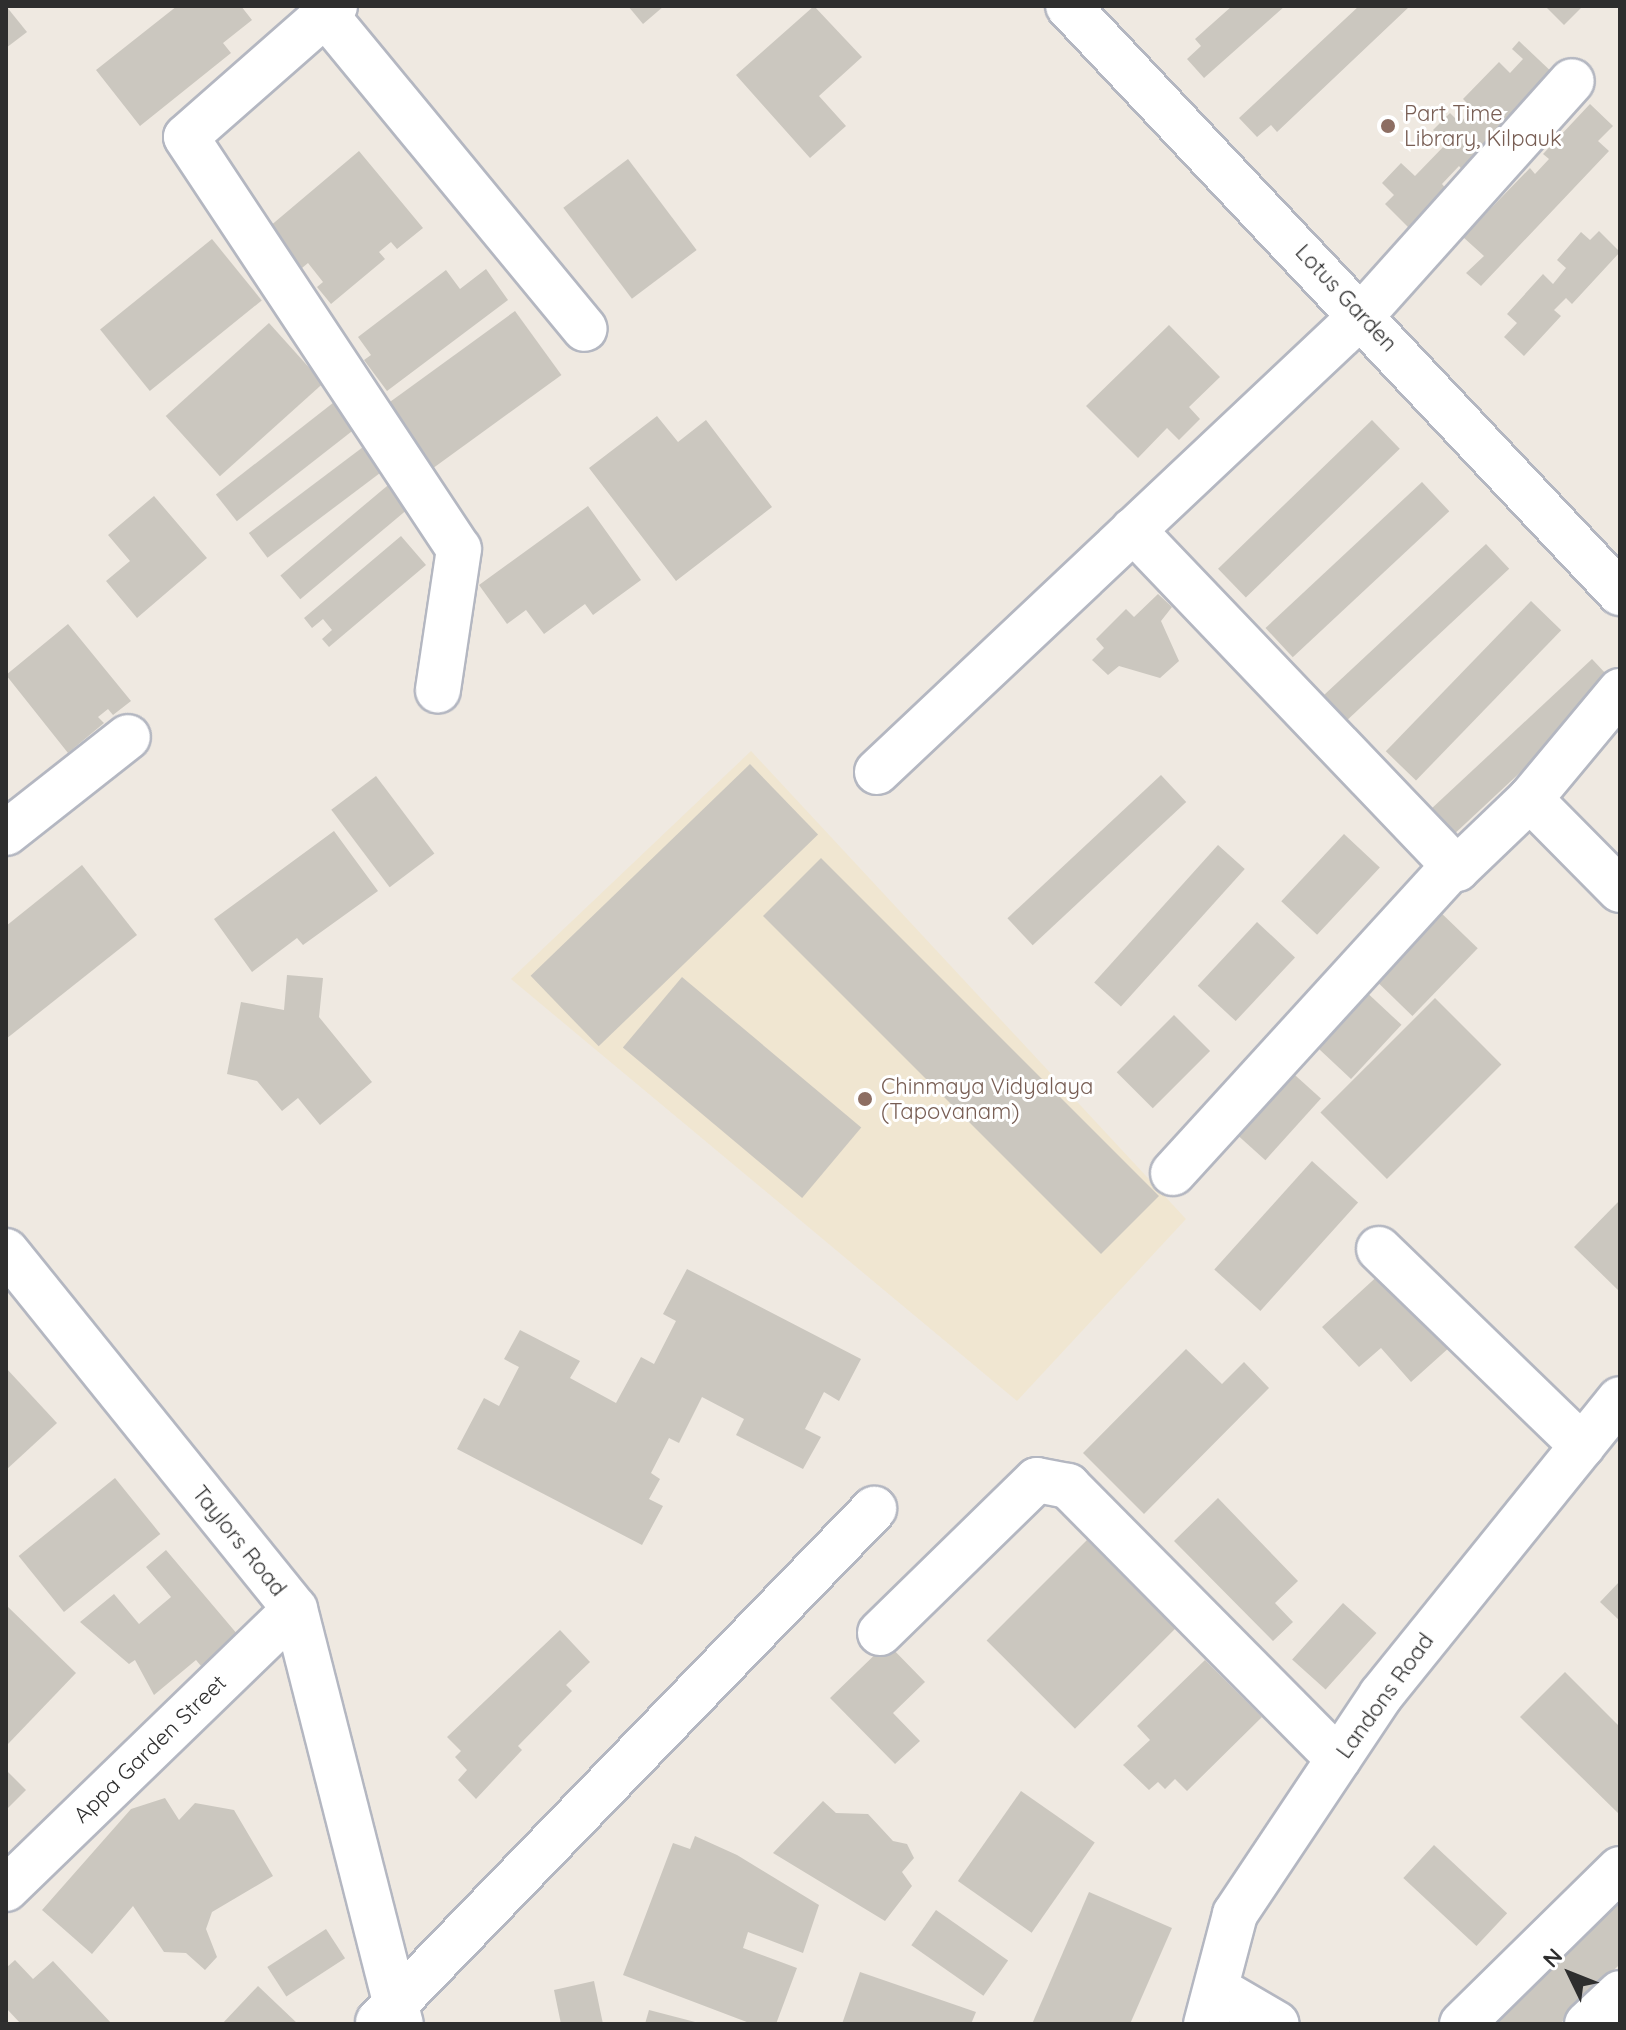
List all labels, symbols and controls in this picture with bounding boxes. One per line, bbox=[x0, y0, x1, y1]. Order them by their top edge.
place label: Part Time Library, Kilpauk bbox=[1404, 100, 1562, 152]
marker: Part Time Library, Kilpauk bbox=[1379, 117, 1397, 135]
street label: Lotus Garden bbox=[1290, 239, 1402, 357]
place label: Chinmaya Vidyalaya (Tapovanam) bbox=[881, 1073, 1093, 1124]
marker: Chinmaya Vidyalaya (Tapovanam) bbox=[856, 1090, 874, 1108]
street label: Taylors Road bbox=[186, 1480, 292, 1602]
street label: Landons Road bbox=[1331, 1628, 1439, 1764]
street label: Appa Garden Street bbox=[68, 1669, 232, 1829]
north arrow bbox=[1530, 1934, 1610, 2014]
text: N bbox=[1537, 1942, 1568, 1973]

